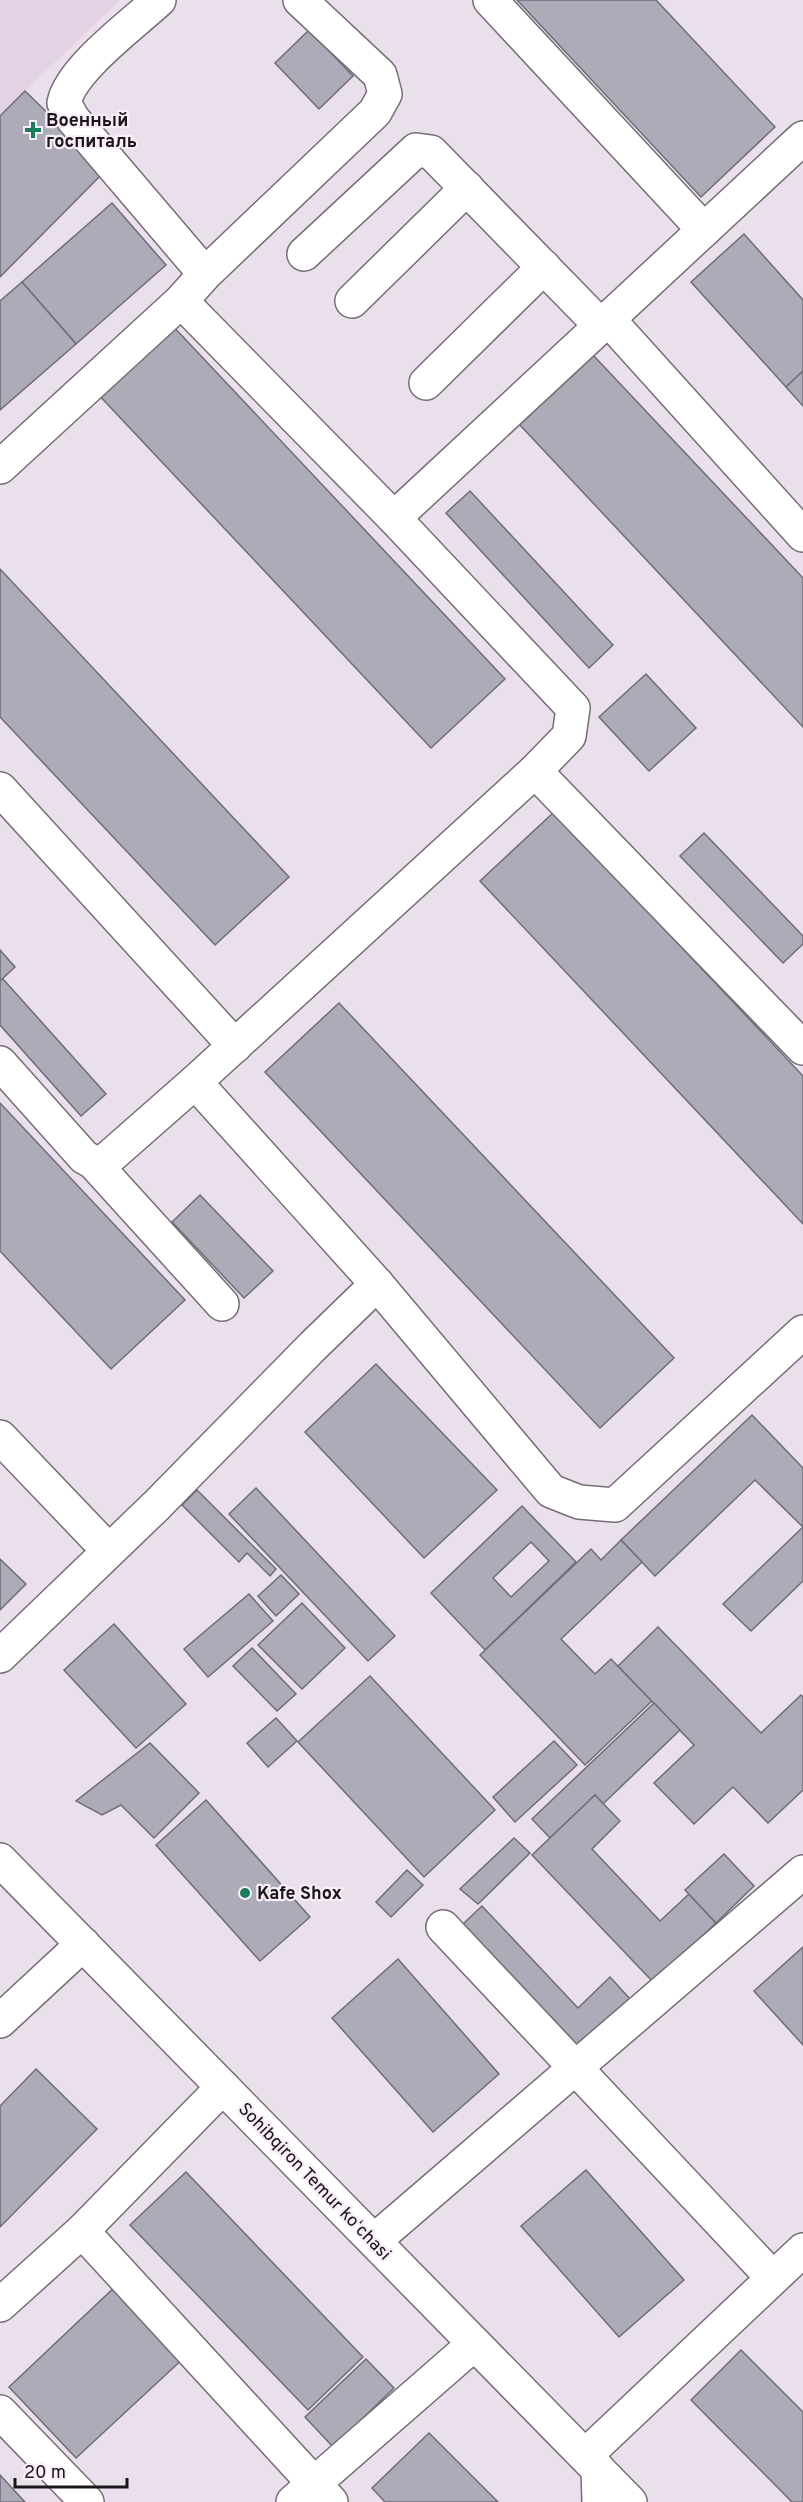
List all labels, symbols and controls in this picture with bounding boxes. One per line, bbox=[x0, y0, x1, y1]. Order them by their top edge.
place label: Военный госпиталь bbox=[46, 110, 137, 154]
marker: Военный госпиталь bbox=[24, 121, 42, 139]
place label: Kafe Shox bbox=[257, 1883, 342, 1906]
marker: Kafe Shox bbox=[238, 1886, 252, 1900]
street label: Sohibqiron Temur koʻchasi bbox=[232, 2098, 395, 2266]
scale bar bbox=[15, 2451, 128, 2489]
text: 20 m bbox=[24, 2462, 66, 2485]

